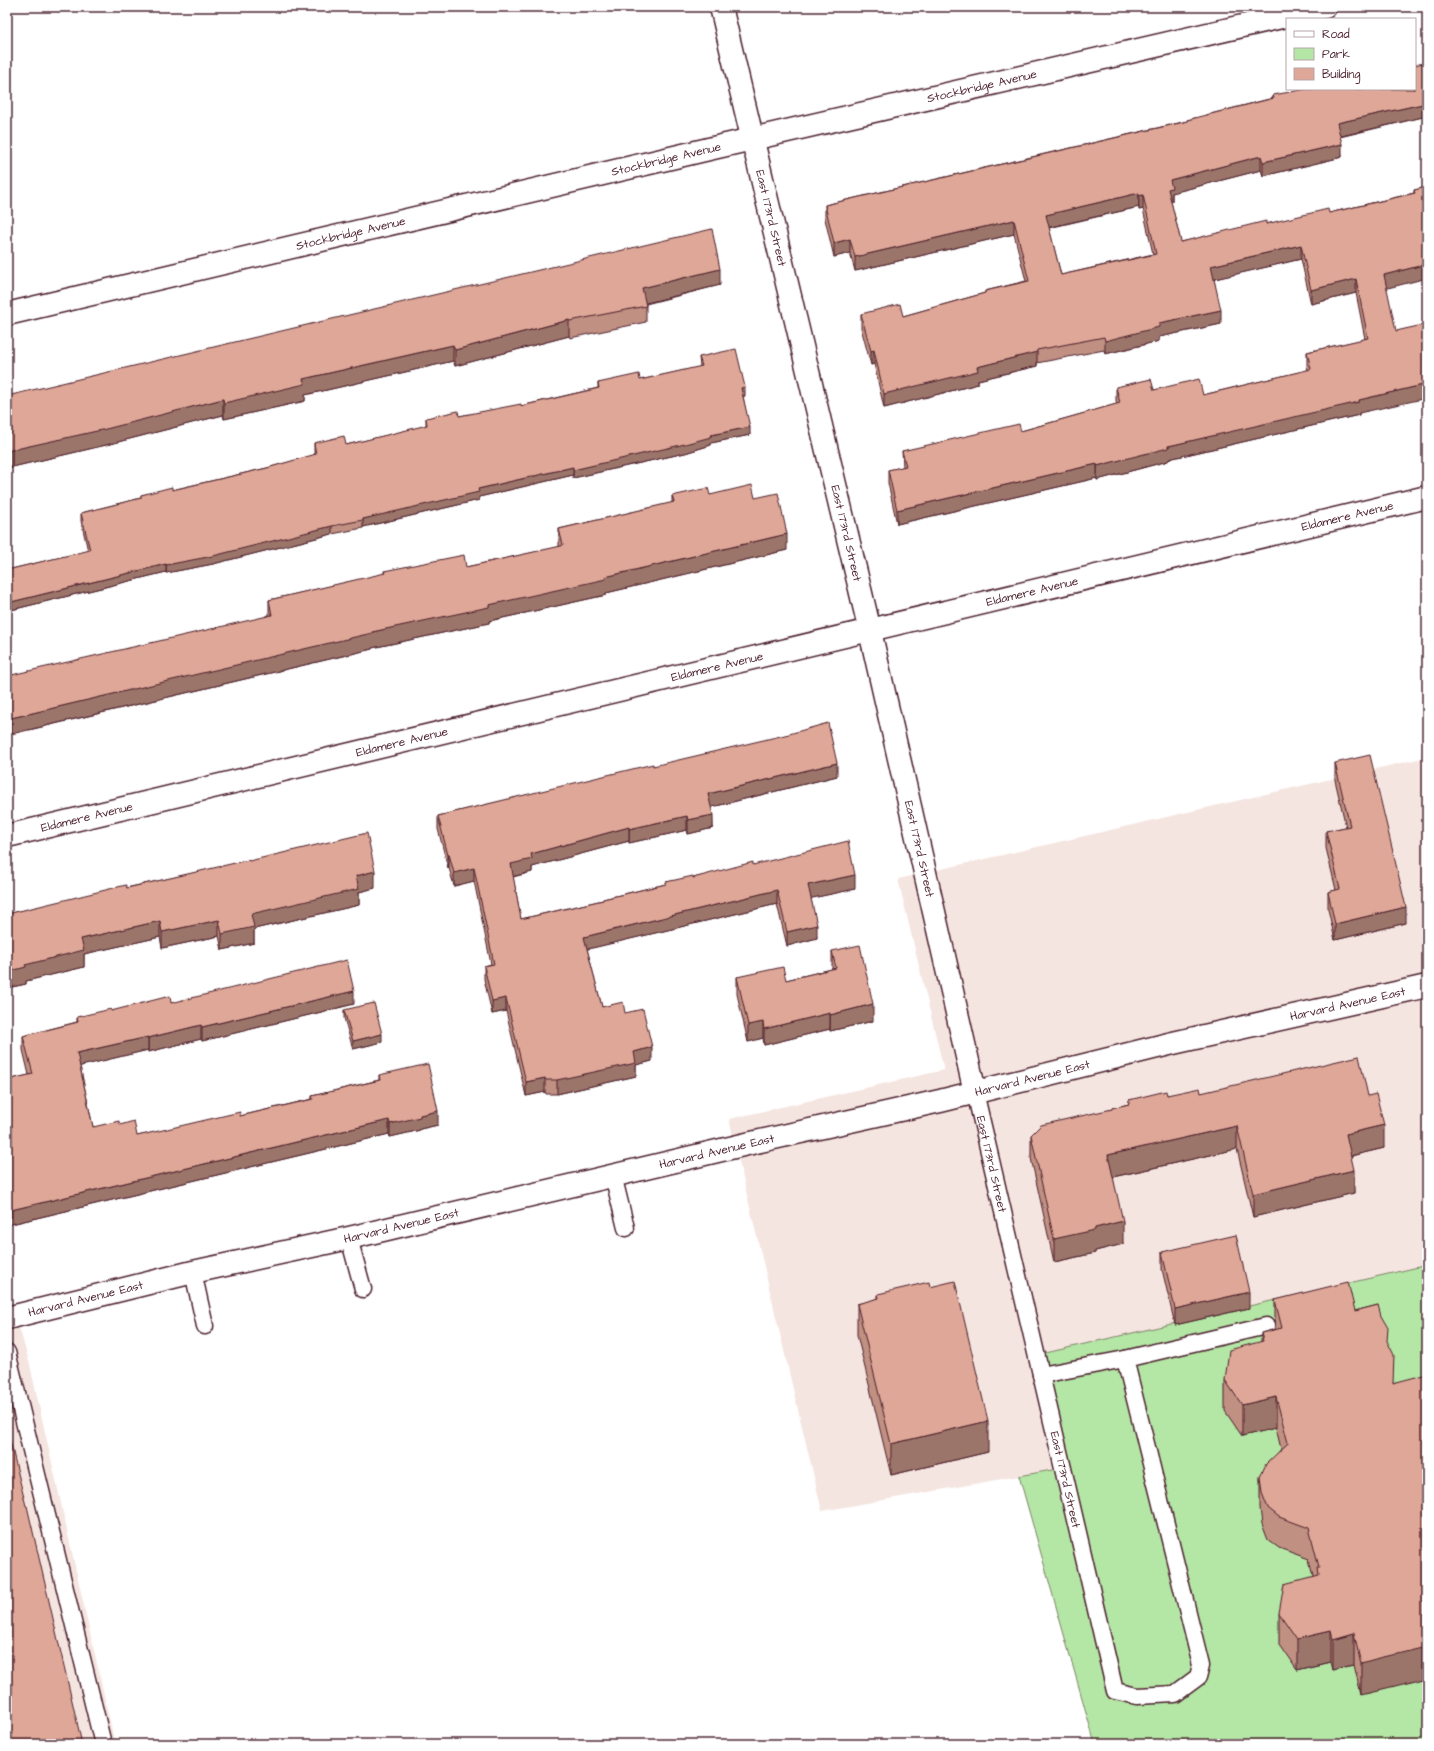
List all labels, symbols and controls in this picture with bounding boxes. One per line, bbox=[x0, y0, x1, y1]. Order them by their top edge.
legend bbox=[1286, 18, 1416, 90]
text: Road bbox=[1322, 26, 1350, 43]
text: Park bbox=[1322, 46, 1350, 63]
street label: Stockbridge Avenue bbox=[925, 66, 1039, 107]
text: Building bbox=[1322, 66, 1360, 84]
street label: Stockbridge Avenue bbox=[610, 138, 723, 181]
street label: East 173rd Street bbox=[751, 168, 791, 268]
street label: Stockbridge Avenue bbox=[294, 212, 408, 255]
street label: East 173rd Street bbox=[826, 483, 866, 583]
street label: Eldamere Avenue bbox=[1300, 497, 1396, 536]
street label: Eldamere Avenue bbox=[985, 572, 1081, 611]
street label: Eldamere Avenue bbox=[669, 648, 765, 686]
street label: Eldamere Avenue bbox=[354, 723, 450, 761]
street label: Eldamere Avenue bbox=[39, 798, 135, 837]
street label: East 173rd Street bbox=[900, 799, 938, 899]
street label: Harvard Avenue East bbox=[1288, 983, 1407, 1026]
street label: Harvard Avenue East bbox=[973, 1056, 1092, 1101]
street label: East 173rd Street bbox=[972, 1114, 1011, 1214]
street label: Harvard Avenue East bbox=[657, 1130, 776, 1173]
street label: Harvard Avenue East bbox=[342, 1204, 461, 1248]
street label: Harvard Avenue East bbox=[26, 1277, 145, 1321]
street label: East 173rd Street bbox=[1046, 1430, 1085, 1530]

